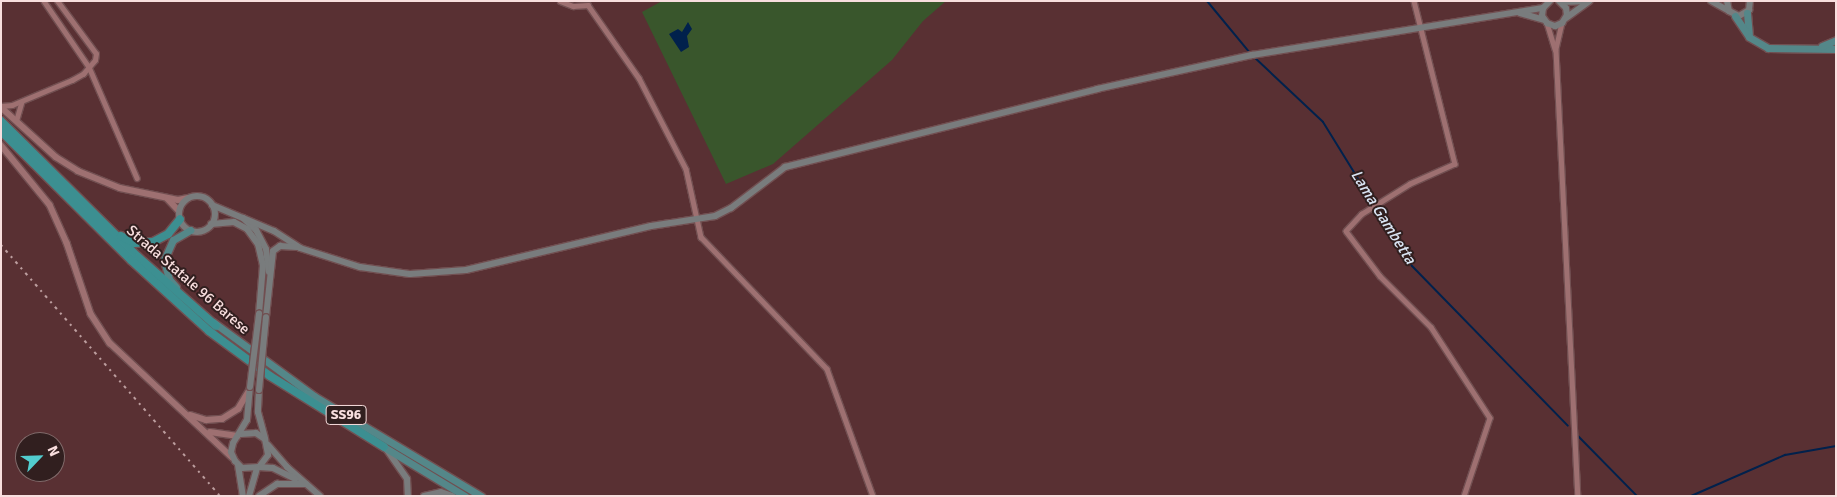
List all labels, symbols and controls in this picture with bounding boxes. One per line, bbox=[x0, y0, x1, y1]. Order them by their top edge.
water label: Lama Gambetta bbox=[1346, 166, 1420, 268]
street label: Strada Statale 96 Barese bbox=[123, 222, 253, 338]
road number: SS96 bbox=[325, 404, 367, 426]
north arrow bbox=[15, 432, 65, 482]
text: N bbox=[43, 443, 63, 459]

